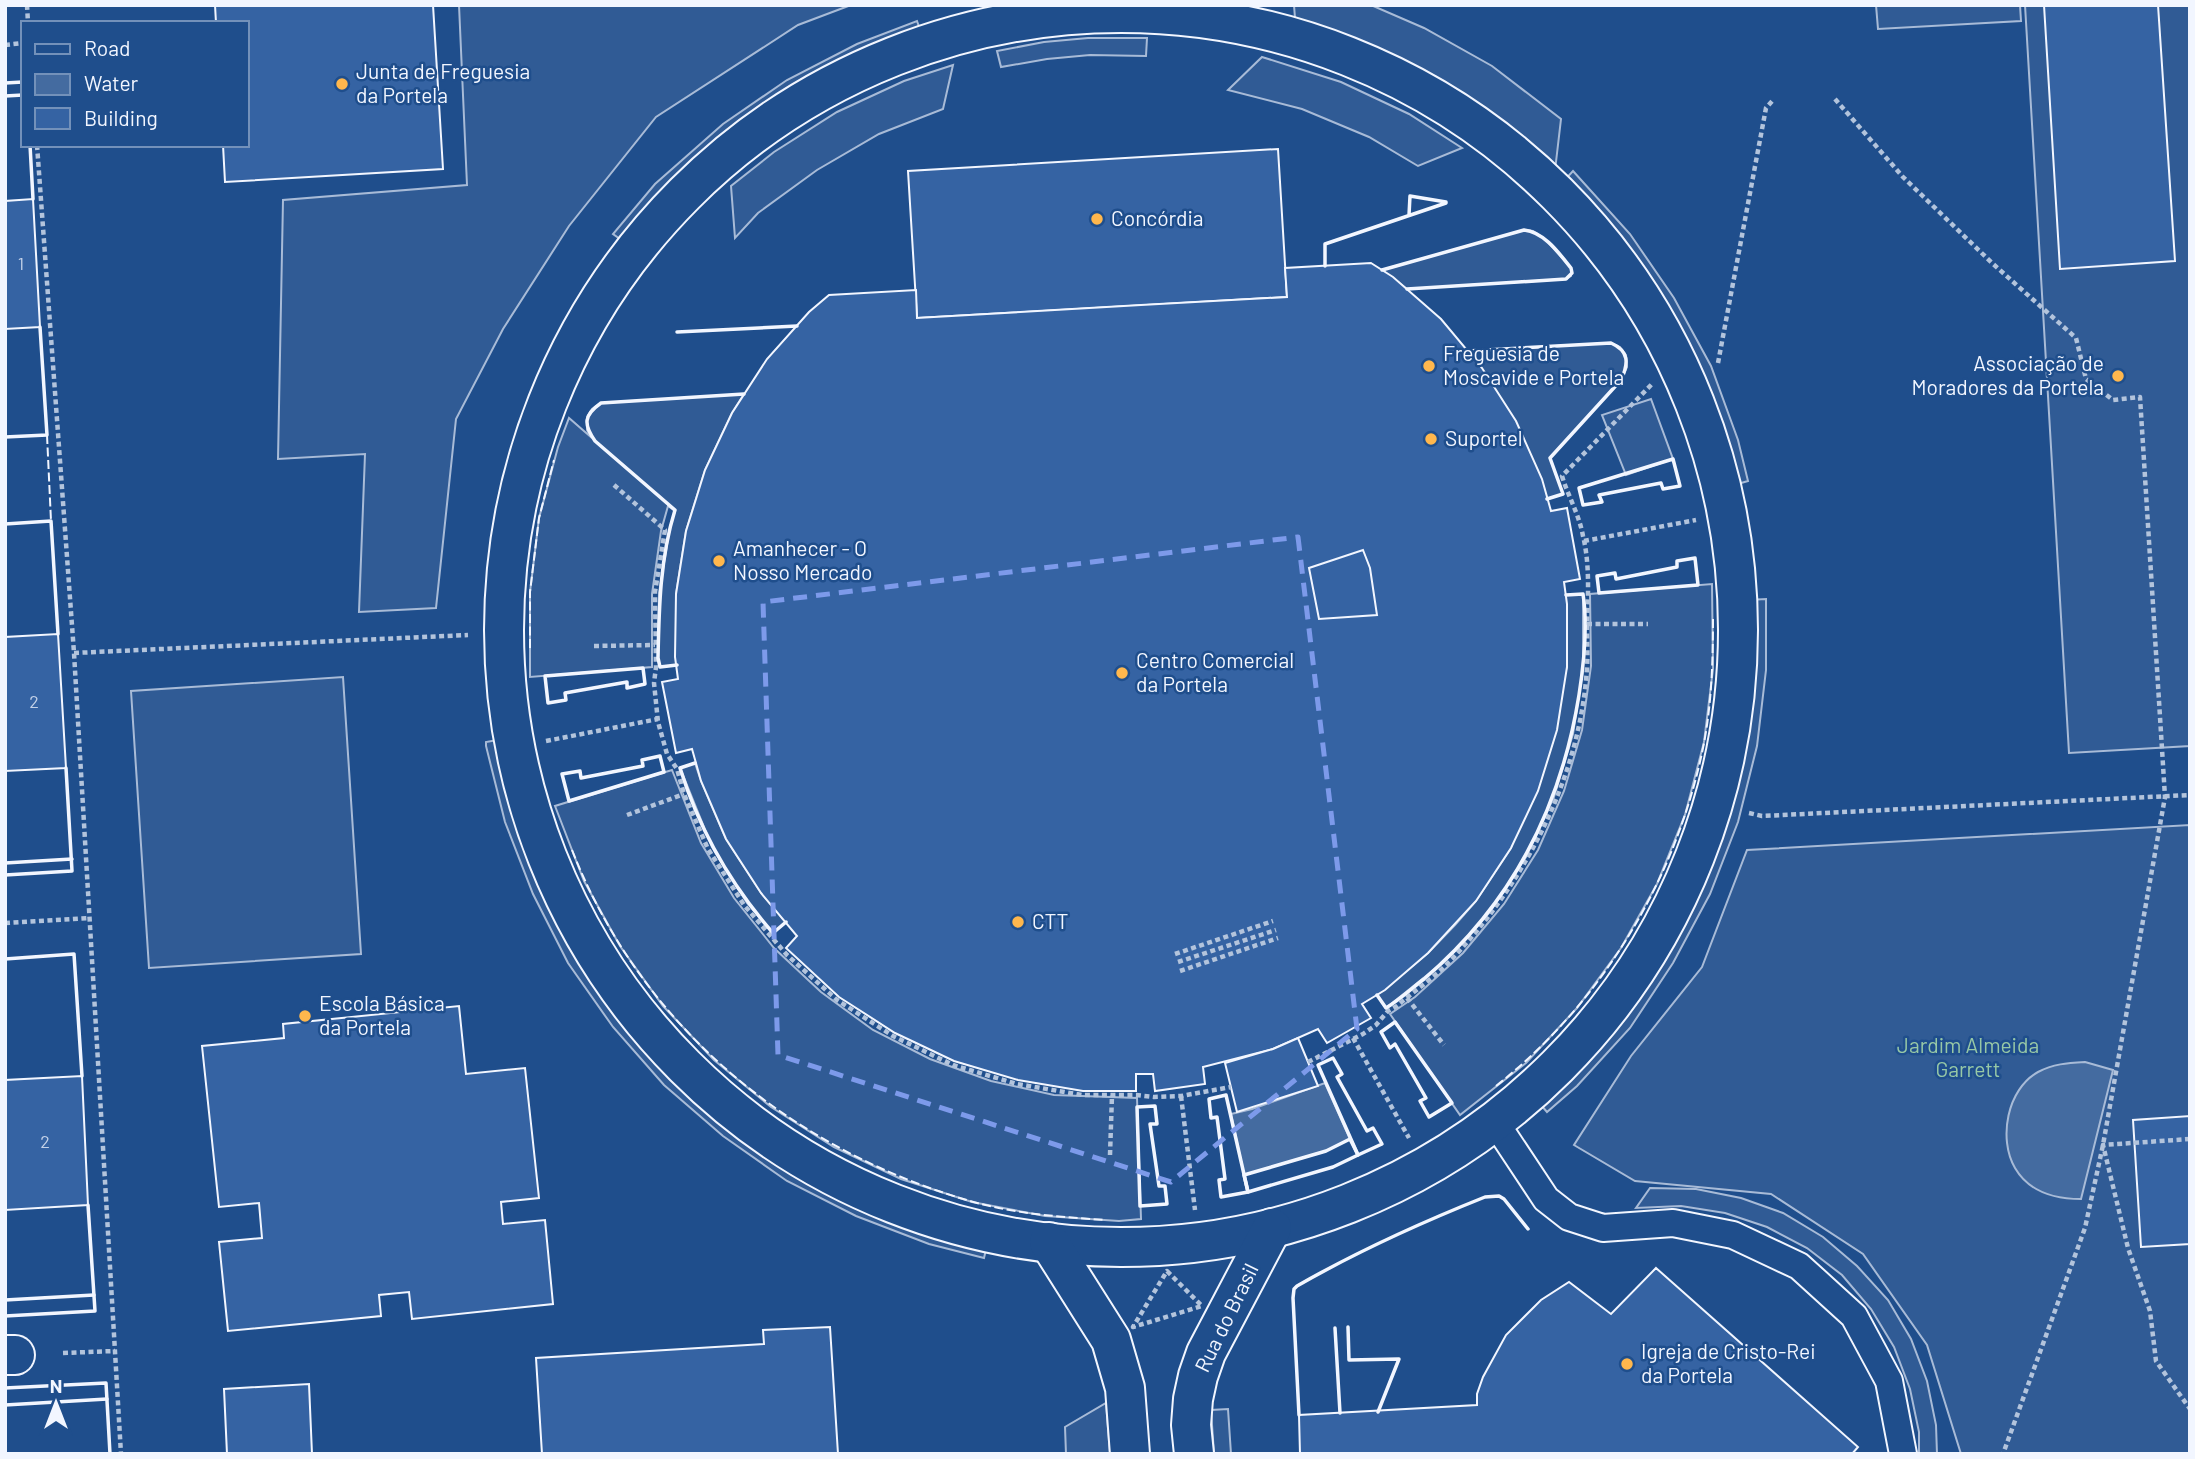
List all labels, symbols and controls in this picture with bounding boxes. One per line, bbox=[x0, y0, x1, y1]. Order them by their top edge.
legend bbox=[21, 21, 248, 147]
text: Road bbox=[84, 35, 130, 60]
place label: Junta de Freguesia da Portela bbox=[356, 58, 530, 107]
text: Water bbox=[84, 70, 139, 95]
marker: Junta de Freguesia da Portela bbox=[334, 76, 350, 92]
text: Building bbox=[84, 105, 158, 130]
place label: Concórdia bbox=[1111, 205, 1204, 230]
marker: Concórdia bbox=[1089, 211, 1105, 227]
house number: 1 bbox=[18, 252, 24, 274]
place label: Freguesia de Moscavide e Portela bbox=[1443, 340, 1624, 389]
place label: Associação de Moradores da Portela bbox=[1912, 350, 2104, 399]
marker: Freguesia de Moscavide e Portela bbox=[1421, 358, 1437, 374]
marker: Associação de Moradores da Portela bbox=[2110, 368, 2126, 384]
place label: Suportel bbox=[1445, 425, 1523, 450]
marker: Suportel bbox=[1423, 431, 1439, 447]
place label: Amanhecer - O Nosso Mercado bbox=[733, 535, 872, 584]
marker: Amanhecer - O Nosso Mercado bbox=[711, 553, 727, 569]
place label: Centro Comercial da Portela bbox=[1136, 647, 1294, 696]
marker: Centro Comercial da Portela bbox=[1114, 665, 1130, 681]
house number: 2 bbox=[29, 690, 39, 712]
place label: CTT bbox=[1032, 908, 1069, 933]
marker: CTT bbox=[1010, 914, 1026, 930]
place label: Escola Básica da Portela bbox=[319, 990, 445, 1039]
marker: Escola Básica da Portela bbox=[297, 1008, 313, 1024]
park label: Jardim Almeida Garrett bbox=[1897, 1032, 2039, 1081]
house number: 2 bbox=[40, 1130, 50, 1152]
street label: Rua do Brasil bbox=[1189, 1259, 1263, 1376]
place label: Igreja de Cristo-Rei da Portela bbox=[1641, 1338, 1816, 1387]
marker: Igreja de Cristo-Rei da Portela bbox=[1619, 1356, 1635, 1372]
north arrow bbox=[21, 1368, 91, 1438]
text: N bbox=[50, 1374, 62, 1397]

